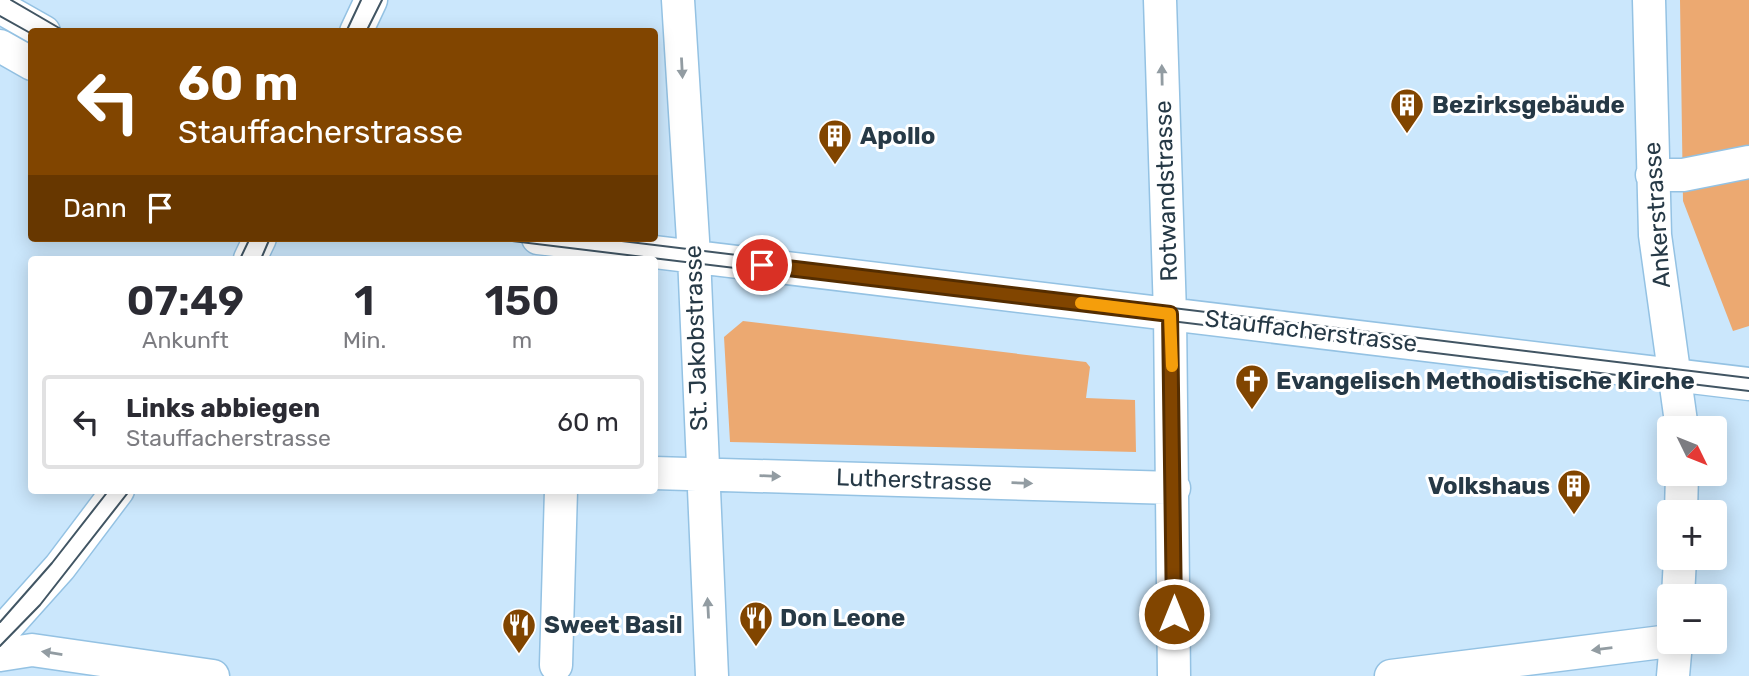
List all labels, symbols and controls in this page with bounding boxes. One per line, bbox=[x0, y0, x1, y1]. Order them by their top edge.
text: 60 m bbox=[178, 54, 299, 112]
icon: left bbox=[63, 56, 154, 147]
one-way arrow bbox=[677, 57, 688, 79]
one-way arrow bbox=[1156, 63, 1168, 85]
building icon: Bezirksgebäude bbox=[1388, 86, 1426, 135]
place label: Bezirksgebäude bbox=[1432, 91, 1625, 119]
street label: Rotwandstrasse bbox=[1149, 100, 1183, 282]
text: Stauffacherstrasse bbox=[178, 113, 463, 151]
building icon: Apollo bbox=[816, 117, 854, 166]
place label: Apollo bbox=[860, 122, 935, 150]
street label: Ankerstrasse bbox=[1638, 141, 1676, 289]
icon: arrive bbox=[141, 189, 179, 227]
text: Dann bbox=[63, 193, 127, 224]
pin bbox=[732, 235, 792, 295]
street label: St. Jakobstrasse bbox=[679, 244, 713, 432]
icon: arrive bbox=[743, 246, 781, 284]
text: 07:49 bbox=[127, 276, 244, 326]
text: 1 bbox=[354, 276, 374, 326]
text: 150 bbox=[485, 276, 559, 326]
street label: Stauffacherstrasse bbox=[1203, 304, 1419, 358]
text: Ankunft bbox=[142, 326, 229, 354]
text: Min. bbox=[343, 326, 386, 354]
text: m bbox=[512, 326, 532, 354]
church icon: Evangelisch Methodistische Kirche bbox=[1233, 362, 1271, 411]
place label: Evangelisch Methodistische Kirche bbox=[1276, 367, 1695, 395]
text: Links abbiegen bbox=[126, 393, 320, 424]
icon: left bbox=[67, 403, 105, 441]
text: 60 m bbox=[557, 407, 619, 438]
north arrow bbox=[1657, 416, 1727, 486]
map controls bbox=[1657, 416, 1727, 654]
text: Stauffacherstrasse bbox=[126, 424, 331, 452]
street label: Lutherstrasse bbox=[836, 463, 992, 497]
building icon: Volkshaus bbox=[1555, 467, 1593, 516]
one-way arrow bbox=[759, 470, 781, 482]
place label: Volkshaus bbox=[1428, 472, 1550, 500]
one-way arrow bbox=[1011, 478, 1033, 489]
button: + bbox=[1657, 500, 1727, 570]
position arrow bbox=[1137, 577, 1211, 651]
button: − bbox=[1657, 584, 1727, 654]
one-way arrow bbox=[703, 597, 714, 619]
restaurant icon: Don Leone bbox=[737, 599, 775, 648]
place label: Don Leone bbox=[780, 604, 905, 632]
restaurant icon: Sweet Basil bbox=[500, 606, 538, 655]
place label: Sweet Basil bbox=[544, 611, 683, 639]
one-way arrow bbox=[1591, 644, 1613, 655]
one-way arrow bbox=[41, 647, 63, 658]

